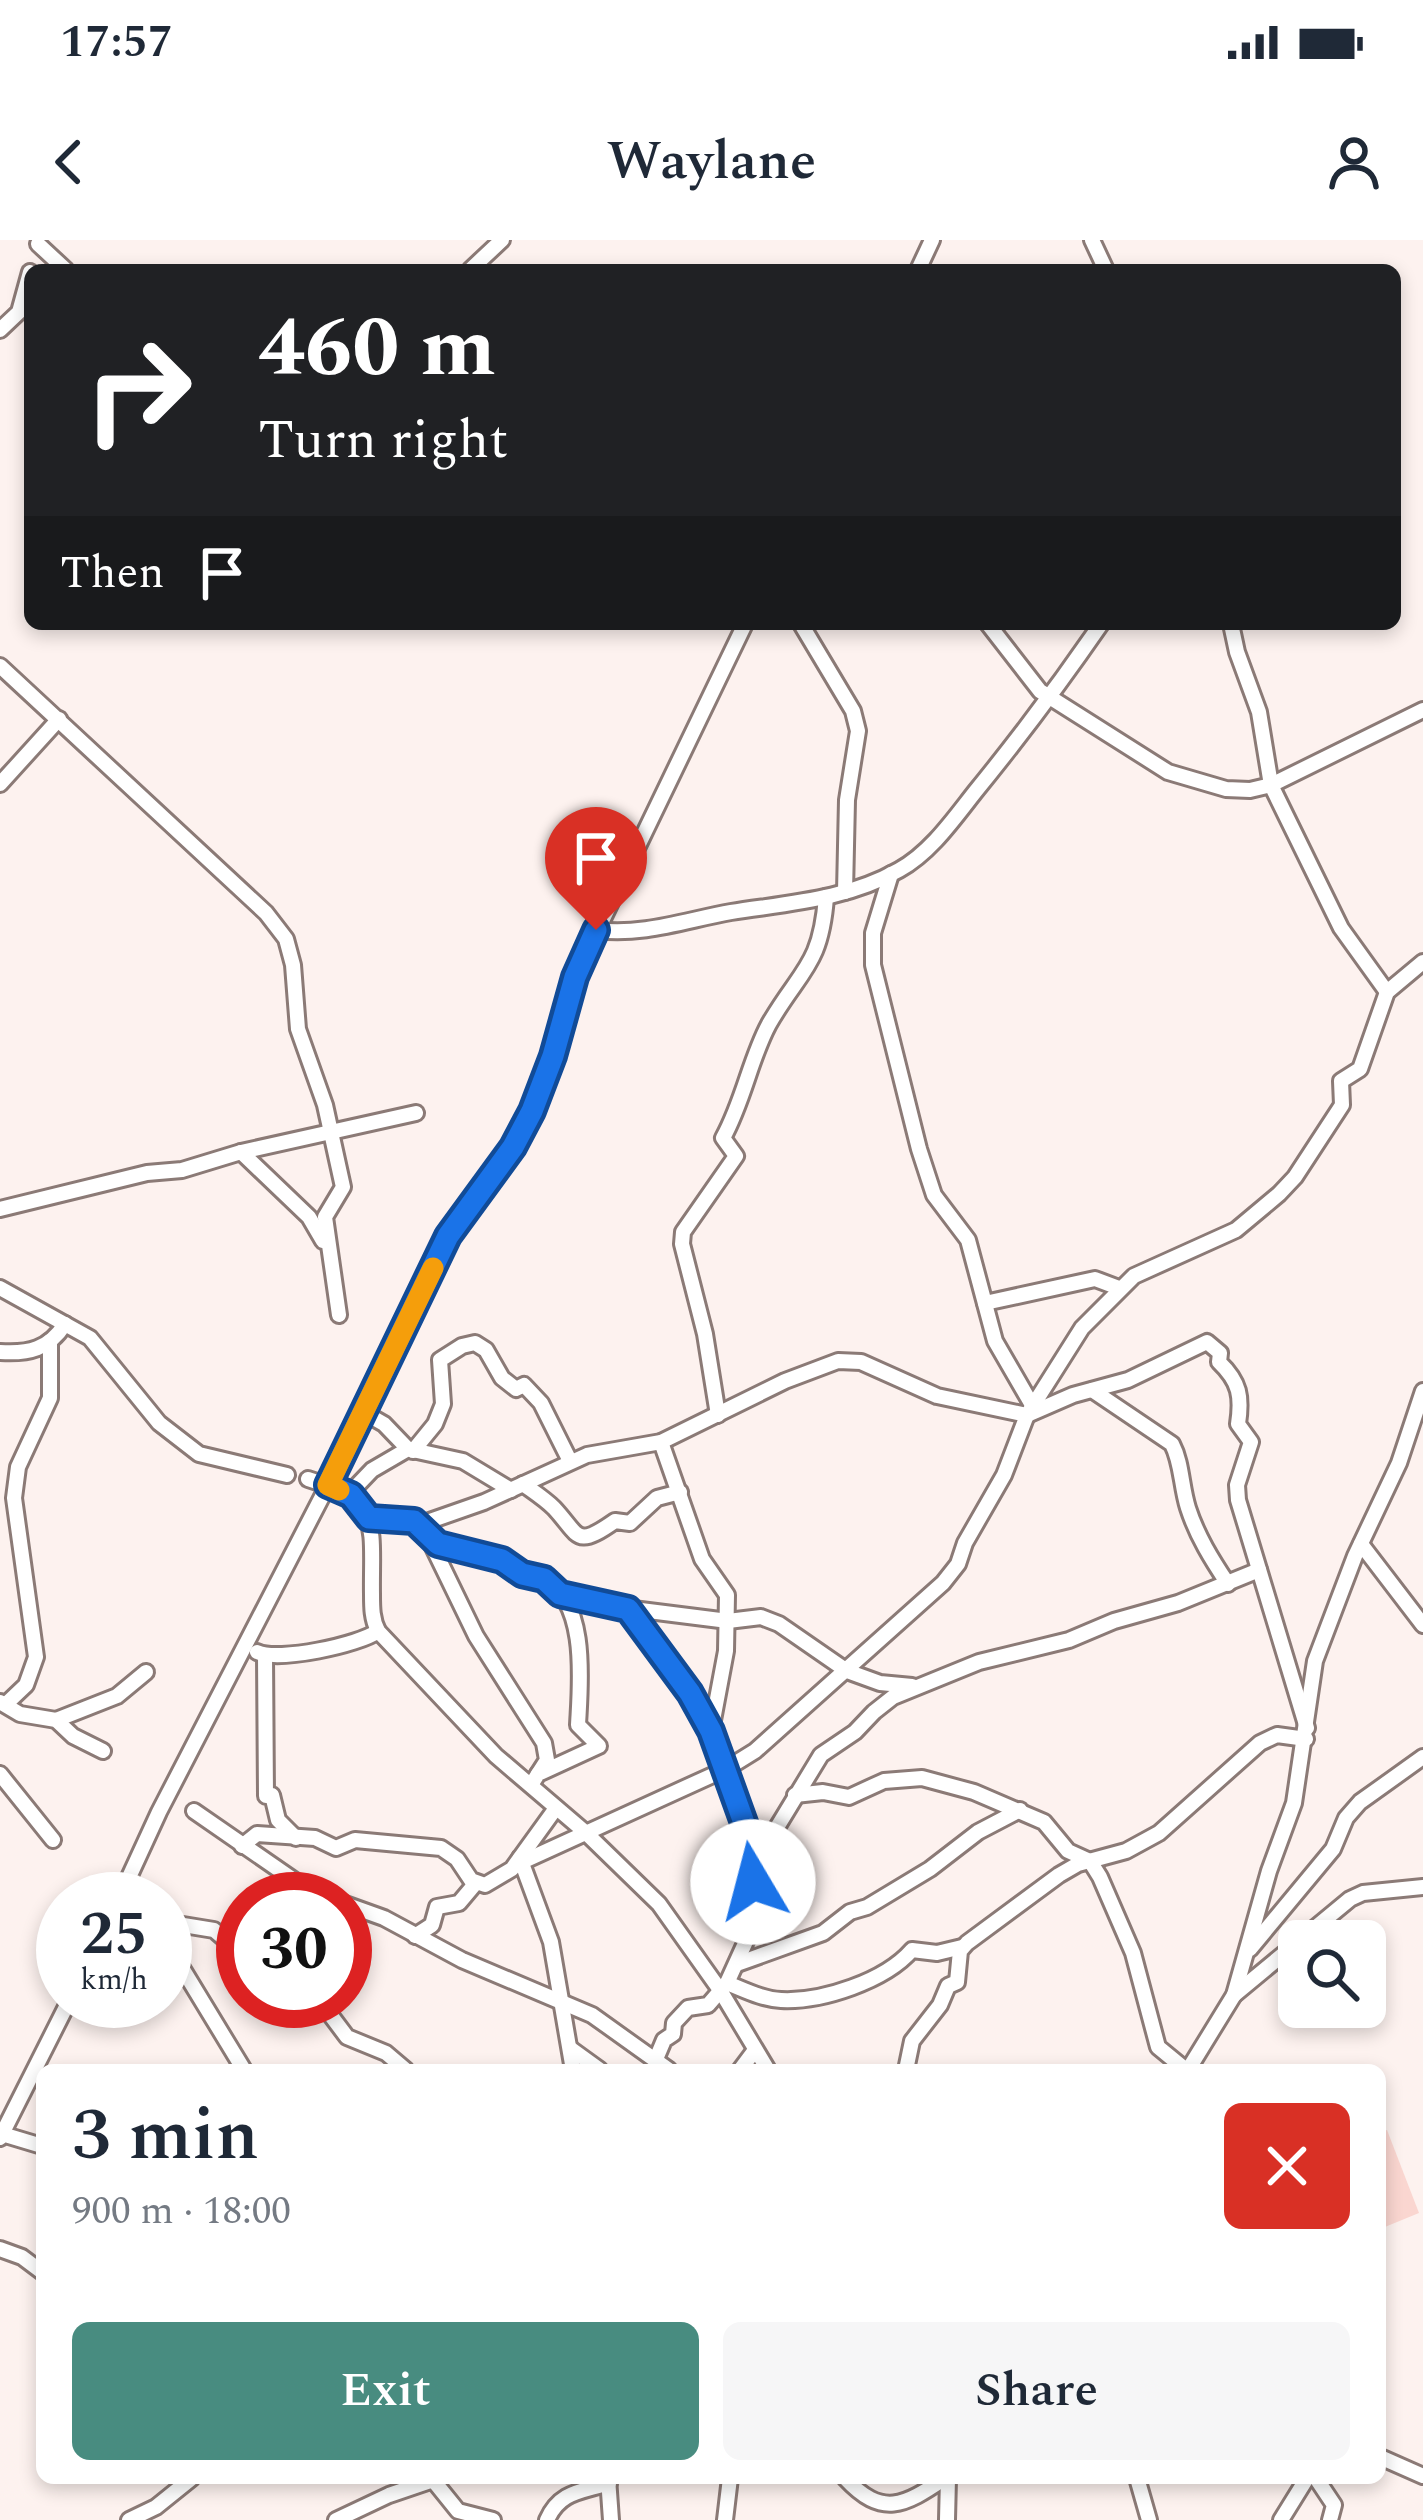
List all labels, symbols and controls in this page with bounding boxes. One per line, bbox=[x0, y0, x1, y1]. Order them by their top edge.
text: 17:57 bbox=[60, 8, 173, 77]
text: Waylane bbox=[607, 121, 816, 203]
icon: back bbox=[36, 129, 102, 195]
icon: person bbox=[1321, 129, 1387, 195]
text: 460 m bbox=[258, 285, 496, 413]
icon: right bbox=[60, 312, 216, 468]
text: Turn right bbox=[258, 400, 508, 482]
text: Then bbox=[60, 539, 165, 608]
icon: arrive bbox=[189, 540, 255, 606]
pin bbox=[545, 807, 647, 930]
icon: arrive bbox=[563, 825, 629, 891]
position arrow bbox=[690, 1819, 816, 1945]
speed limit sign: 30 bbox=[216, 1872, 372, 2028]
text: 25 bbox=[80, 1889, 148, 1981]
map controls bbox=[1278, 1920, 1386, 2028]
button: search bbox=[1278, 1920, 1386, 2028]
text: km/h bbox=[80, 1957, 148, 2003]
text: 3 min bbox=[72, 2082, 259, 2191]
button: close bbox=[1224, 2103, 1350, 2229]
text: 900 m · 18:00 bbox=[72, 2182, 291, 2241]
button: Exit bbox=[72, 2322, 699, 2460]
button: Share bbox=[723, 2322, 1350, 2460]

